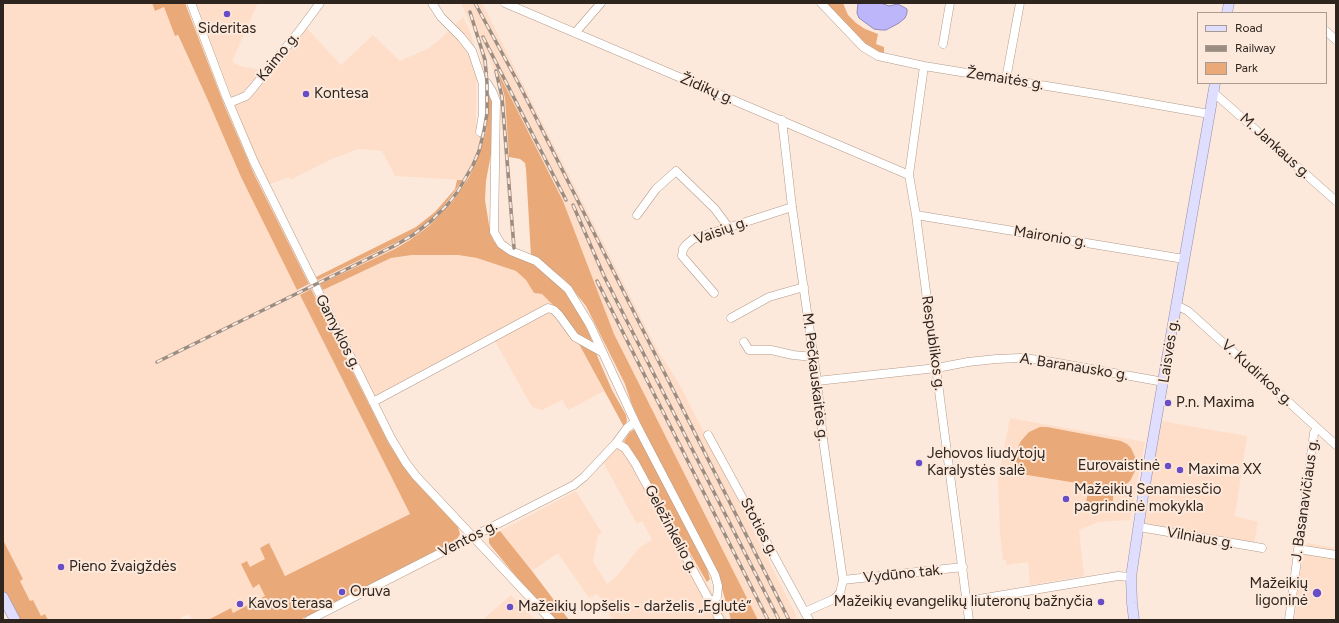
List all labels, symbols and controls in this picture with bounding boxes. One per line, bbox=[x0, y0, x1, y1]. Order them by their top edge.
marker: Sideritas bbox=[222, 9, 232, 19]
legend bbox=[1197, 12, 1327, 84]
place label: Sideritas bbox=[198, 20, 256, 38]
text: Road bbox=[1235, 21, 1263, 35]
street label: Kaimo g. bbox=[253, 29, 303, 85]
text: Railway bbox=[1235, 41, 1276, 55]
text: Park bbox=[1235, 61, 1258, 75]
street label: Žemaitės g. bbox=[965, 64, 1045, 94]
street label: Židikų g. bbox=[677, 70, 737, 108]
place label: Kontesa bbox=[314, 85, 369, 103]
marker: Kontesa bbox=[301, 89, 311, 99]
street label: M. Jankaus g. bbox=[1236, 110, 1314, 182]
street label: Vaisių g. bbox=[692, 213, 750, 249]
street label: Maironio g. bbox=[1012, 222, 1088, 252]
street label: Gamyklos g. bbox=[311, 292, 365, 372]
street label: Respublikos g. bbox=[917, 294, 949, 392]
street label: M. Pečkauskaitės g. bbox=[798, 312, 832, 442]
street label: Laisvės g. bbox=[1155, 318, 1183, 384]
street label: V. Kudirkos g. bbox=[1217, 336, 1297, 410]
street label: A. Baranausko g. bbox=[1019, 350, 1129, 384]
place label: P.n. Maxima bbox=[1176, 394, 1254, 412]
marker: P.n. Maxima bbox=[1163, 398, 1173, 408]
street label: J. Basanavičiaus g. bbox=[1287, 438, 1323, 562]
place label: Jehovos liudytojų Karalystės salė bbox=[927, 445, 1045, 480]
place label: Eurovaistinė bbox=[1078, 457, 1160, 475]
marker: Jehovos liudytojų Karalystės salė bbox=[914, 458, 924, 468]
marker: Eurovaistinė bbox=[1163, 461, 1173, 471]
place label: Maxima XX bbox=[1188, 461, 1261, 479]
marker: Maxima XX bbox=[1175, 465, 1185, 475]
place label: Mažeikių Senamiesčio pagrindinė mokykla bbox=[1074, 481, 1221, 516]
street label: Geležinkelio g. bbox=[640, 482, 702, 576]
marker: Mažeikių Senamiesčio pagrindinė mokykla bbox=[1061, 494, 1071, 504]
street label: Stoties g. bbox=[736, 495, 782, 559]
street label: Ventos g. bbox=[436, 517, 500, 561]
street label: Vilniaus g. bbox=[1165, 523, 1235, 553]
place label: Pieno žvaigždės bbox=[69, 558, 176, 576]
street label: Vydūno tak. bbox=[862, 561, 944, 587]
marker: Pieno žvaigždės bbox=[56, 562, 66, 572]
place label: Mažeikių ligoninė bbox=[1250, 575, 1308, 610]
place label: Oruva bbox=[350, 583, 390, 601]
marker: Oruva bbox=[337, 587, 347, 597]
marker: Mažeikių ligoninė bbox=[1311, 587, 1323, 599]
place label: Mažeikių evangelikų liuteronų bažnyčia bbox=[834, 593, 1093, 611]
place label: Kavos terasa bbox=[248, 595, 333, 613]
marker: Mažeikių evangelikų liuteronų bažnyčia bbox=[1096, 597, 1106, 607]
place label: Mažeikių lopšelis - darželis „Eglutė“ bbox=[518, 598, 751, 616]
marker: Kavos terasa bbox=[235, 599, 245, 609]
marker: Mažeikių lopšelis - darželis „Eglutė“ bbox=[505, 602, 515, 612]

